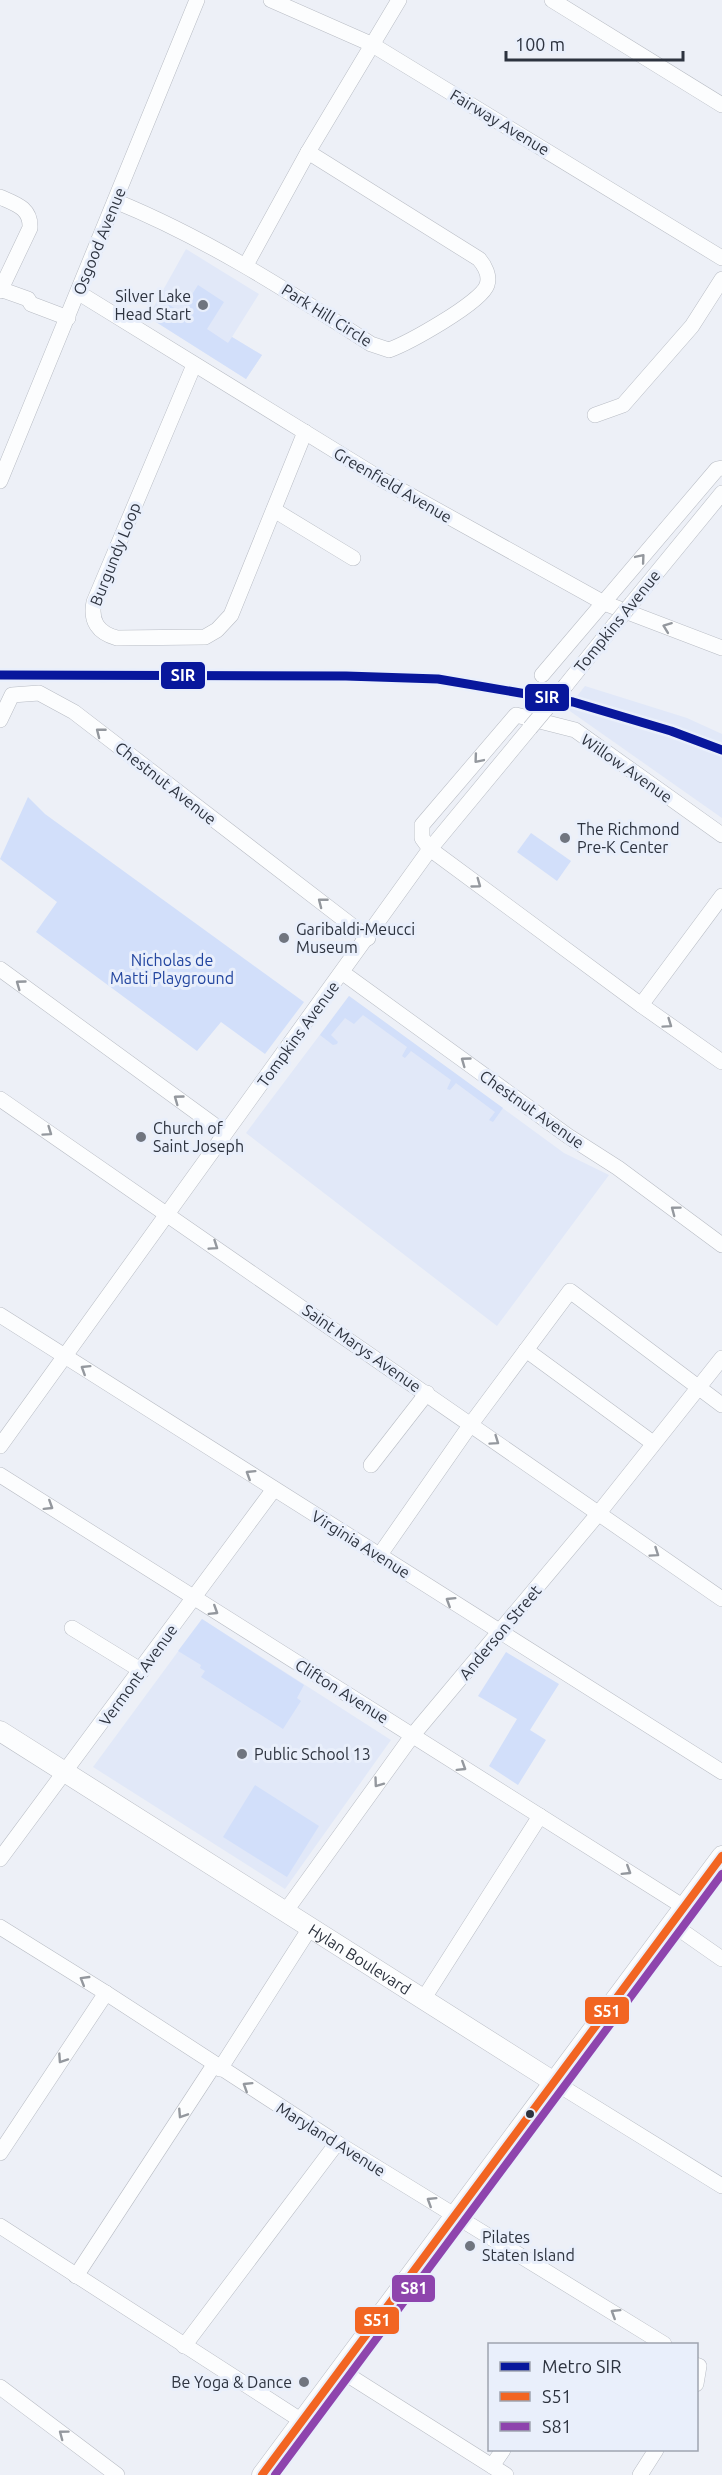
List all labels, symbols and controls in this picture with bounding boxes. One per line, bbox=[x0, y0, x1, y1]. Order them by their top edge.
scale bar bbox=[506, 24, 683, 62]
text: 100 m bbox=[515, 34, 565, 54]
street label: Fairway Avenue bbox=[447, 85, 553, 159]
street label: Osgood Avenue bbox=[69, 185, 129, 297]
street label: Park Hill Circle bbox=[279, 280, 375, 350]
place label: Silver Lake Head Start bbox=[115, 287, 192, 323]
marker: Silver Lake Head Start bbox=[196, 298, 210, 312]
street label: Greenfield Avenue bbox=[331, 444, 455, 526]
street label: Burgundy Loop bbox=[86, 500, 144, 608]
one-way arrow bbox=[634, 554, 645, 565]
street label: Tompkins Avenue bbox=[570, 566, 664, 676]
one-way arrow bbox=[663, 622, 674, 634]
line badge: SIR bbox=[160, 661, 206, 690]
text: SIR bbox=[171, 666, 196, 684]
line badge: SIR bbox=[524, 683, 570, 712]
text: SIR bbox=[535, 688, 560, 706]
one-way arrow bbox=[96, 729, 107, 740]
street label: Willow Avenue bbox=[578, 730, 676, 806]
street label: Chestnut Avenue bbox=[112, 738, 220, 828]
one-way arrow bbox=[474, 752, 485, 763]
place label: The Richmond Pre-K Center bbox=[577, 820, 680, 856]
marker: The Richmond Pre-K Center bbox=[558, 831, 572, 845]
one-way arrow bbox=[471, 877, 482, 888]
one-way arrow bbox=[317, 899, 328, 910]
place label: Garibaldi-Meucci Museum bbox=[296, 920, 415, 956]
marker: Garibaldi-Meucci Museum bbox=[277, 931, 291, 945]
park label: Nicholas de Matti Playground bbox=[110, 951, 234, 987]
street label: Tompkins Avenue bbox=[254, 978, 342, 1090]
one-way arrow bbox=[16, 980, 27, 991]
one-way arrow bbox=[662, 1017, 673, 1028]
one-way arrow bbox=[460, 1057, 471, 1068]
street label: Chestnut Avenue bbox=[476, 1066, 588, 1152]
one-way arrow bbox=[173, 1095, 184, 1106]
place label: Church of Saint Joseph bbox=[153, 1119, 244, 1155]
one-way arrow bbox=[42, 1125, 53, 1136]
marker: Church of Saint Joseph bbox=[134, 1130, 148, 1144]
one-way arrow bbox=[671, 1206, 682, 1217]
one-way arrow bbox=[207, 1239, 218, 1250]
street label: Saint Marys Avenue bbox=[299, 1300, 425, 1396]
one-way arrow bbox=[81, 1365, 91, 1377]
one-way arrow bbox=[489, 1433, 500, 1444]
one-way arrow bbox=[245, 1470, 256, 1481]
one-way arrow bbox=[43, 1499, 54, 1510]
street label: Virginia Avenue bbox=[309, 1507, 413, 1581]
one-way arrow bbox=[648, 1546, 659, 1557]
street label: Anderson Street bbox=[455, 1581, 545, 1683]
one-way arrow bbox=[446, 1596, 456, 1608]
one-way arrow bbox=[208, 1603, 218, 1615]
street label: Vermont Avenue bbox=[95, 1621, 181, 1729]
street label: Clifton Avenue bbox=[292, 1655, 392, 1727]
place label: Public School 13 bbox=[254, 1745, 371, 1763]
marker: Public School 13 bbox=[235, 1747, 249, 1761]
one-way arrow bbox=[455, 1760, 466, 1771]
one-way arrow bbox=[374, 1777, 385, 1788]
one-way arrow bbox=[621, 1863, 631, 1875]
street label: Hylan Boulevard bbox=[305, 1920, 414, 1998]
one-way arrow bbox=[80, 1975, 90, 1987]
line badge: S51 bbox=[584, 1996, 630, 2025]
text: S51 bbox=[593, 2002, 621, 2020]
one-way arrow bbox=[59, 2053, 70, 2064]
one-way arrow bbox=[243, 2082, 254, 2093]
street label: Maryland Avenue bbox=[273, 2098, 389, 2180]
one-way arrow bbox=[178, 2107, 189, 2118]
unlabelled marker bbox=[524, 2108, 536, 2120]
one-way arrow bbox=[426, 2197, 437, 2208]
place label: Pilates Staten Island bbox=[482, 2228, 575, 2264]
marker: Pilates Staten Island bbox=[463, 2239, 477, 2253]
line badge: S81 bbox=[391, 2274, 436, 2303]
text: S81 bbox=[400, 2279, 428, 2297]
line badge: S51 bbox=[354, 2306, 400, 2335]
one-way arrow bbox=[611, 2309, 621, 2321]
text: S51 bbox=[363, 2311, 391, 2329]
legend bbox=[488, 2343, 698, 2451]
text: Metro SIR bbox=[542, 2356, 621, 2376]
place label: Be Yoga & Dance bbox=[171, 2373, 292, 2391]
marker: Be Yoga & Dance bbox=[297, 2375, 311, 2389]
text: S51 bbox=[542, 2386, 572, 2406]
text: S81 bbox=[542, 2416, 572, 2436]
one-way arrow bbox=[58, 2431, 69, 2442]

